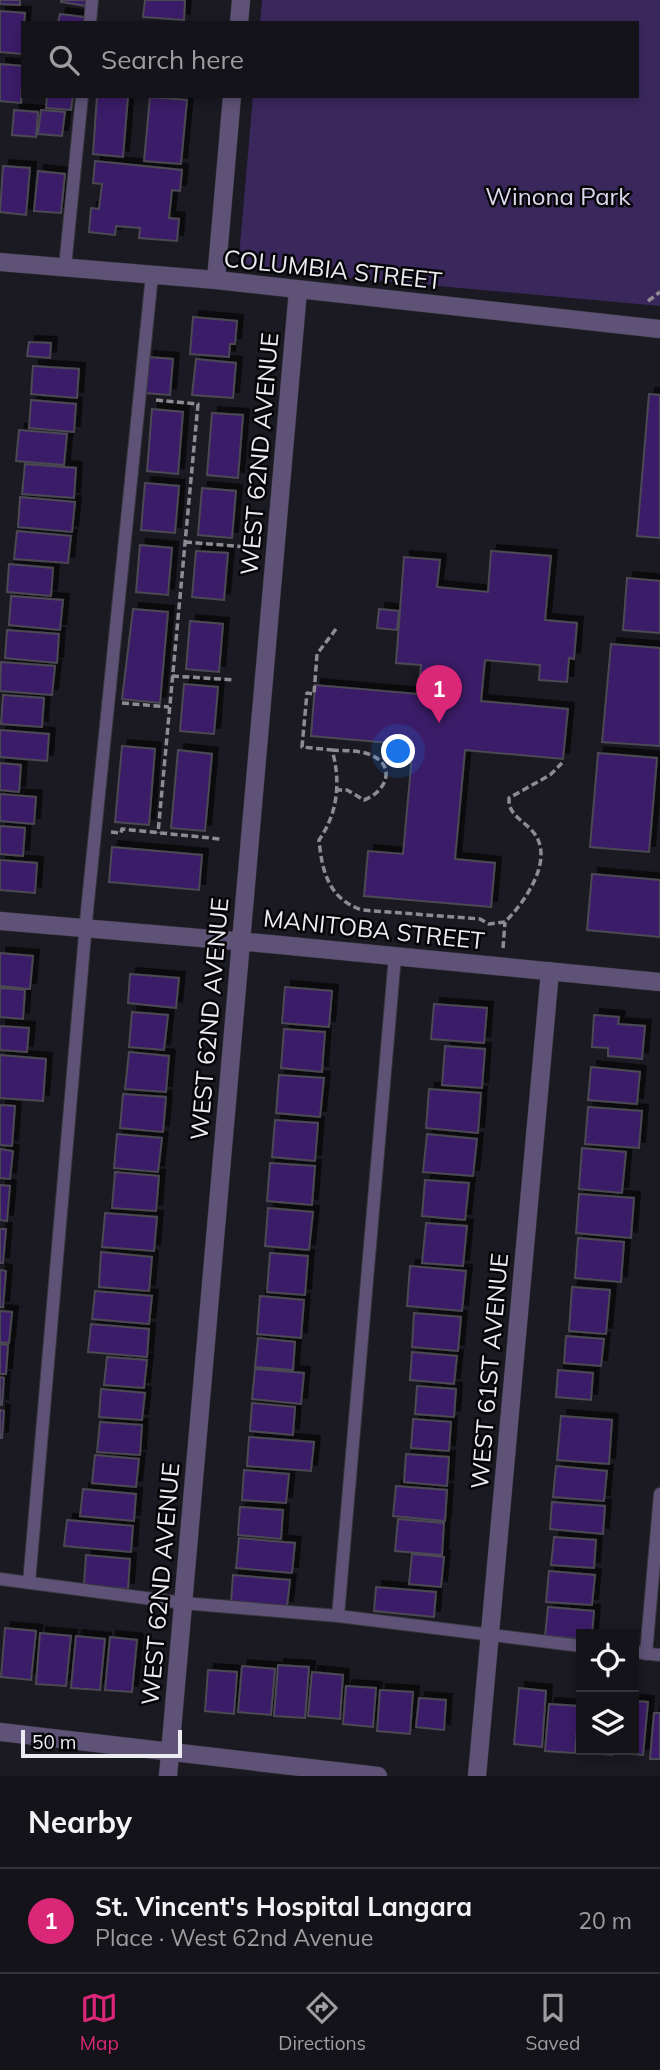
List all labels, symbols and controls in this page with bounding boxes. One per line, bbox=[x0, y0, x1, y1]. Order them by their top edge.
search box bbox=[21, 21, 639, 98]
icon: search bbox=[45, 41, 83, 79]
text: Search here bbox=[101, 43, 244, 76]
park label: Winona Park bbox=[485, 181, 631, 211]
street label: COLUMBIA STREET bbox=[222, 243, 444, 295]
street label: WEST 62ND AVENUE bbox=[233, 331, 285, 577]
pin: 1 bbox=[416, 665, 462, 723]
your location bbox=[381, 734, 415, 768]
street label: WEST 62ND AVENUE bbox=[183, 896, 235, 1142]
street label: MANITOBA STREET bbox=[262, 902, 487, 956]
street label: WEST 61ST AVENUE bbox=[464, 1252, 514, 1490]
street label: WEST 62ND AVENUE bbox=[134, 1461, 186, 1707]
map controls bbox=[576, 1629, 639, 1755]
button: locate bbox=[576, 1629, 639, 1692]
button: layers bbox=[576, 1692, 639, 1755]
scale bar bbox=[21, 1727, 182, 1759]
text: 50 m bbox=[32, 1730, 76, 1754]
text: Nearby bbox=[28, 1803, 132, 1841]
text: St. Vincent's Hospital Langara bbox=[95, 1890, 472, 1923]
text: 1 bbox=[44, 1906, 58, 1935]
text: 20 m bbox=[578, 1906, 632, 1935]
text: Place · West 62nd Avenue bbox=[95, 1923, 373, 1952]
tab: Map bbox=[80, 1989, 119, 2055]
tab: Directions bbox=[278, 1989, 366, 2055]
tab: Saved bbox=[525, 1989, 580, 2055]

